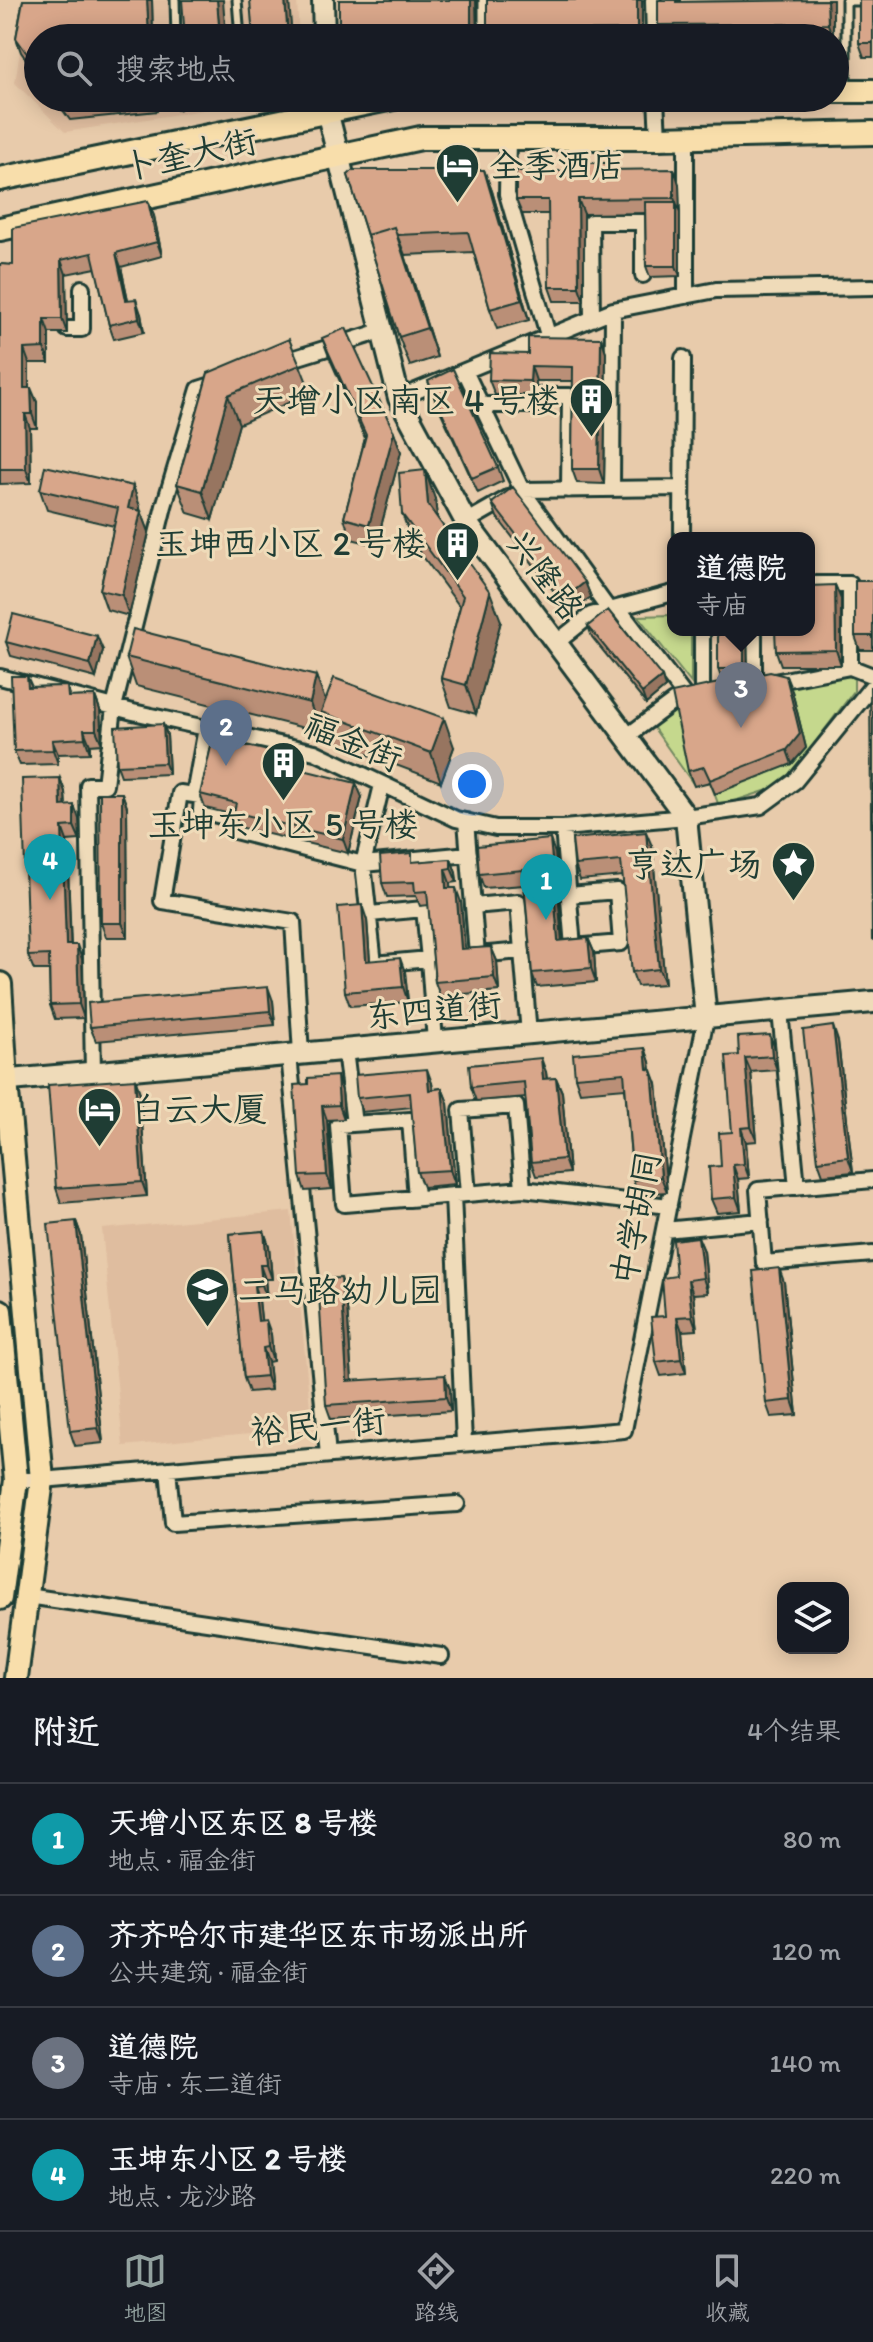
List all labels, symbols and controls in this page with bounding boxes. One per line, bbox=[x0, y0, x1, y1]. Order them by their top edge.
search box bbox=[24, 24, 849, 112]
icon: search bbox=[52, 46, 96, 90]
text: 搜索地点 bbox=[116, 50, 236, 87]
street label: 卜奎大街 bbox=[119, 120, 261, 188]
hotel icon: 全季酒店 bbox=[434, 141, 482, 204]
place label: 全季酒店 bbox=[489, 145, 625, 186]
building icon: 天增小区南区 4 号楼 bbox=[567, 376, 615, 439]
place label: 天增小区南区 4 号楼 bbox=[252, 380, 560, 421]
building icon: 玉坤西小区 2 号楼 bbox=[433, 519, 481, 582]
street label: 兴隆路 bbox=[498, 522, 592, 628]
place label: 玉坤西小区 2 号楼 bbox=[155, 523, 426, 564]
popup bbox=[667, 532, 815, 636]
text: 道德院 bbox=[696, 549, 786, 586]
text: 寺庙 bbox=[696, 589, 748, 621]
pin: 3 bbox=[715, 662, 767, 728]
pin: 2 bbox=[200, 700, 252, 766]
street label: 福金街 bbox=[298, 704, 408, 780]
building icon: 玉坤东小区 5 号楼 bbox=[259, 740, 307, 803]
your location bbox=[452, 764, 492, 804]
place label: 玉坤东小区 5 号楼 bbox=[147, 804, 419, 845]
pin: 4 bbox=[24, 834, 76, 900]
place icon: 亨达广场 bbox=[769, 840, 817, 903]
place label: 亨达广场 bbox=[626, 844, 762, 885]
pin: 1 bbox=[520, 854, 572, 920]
street label: 东四道街 bbox=[364, 984, 504, 1036]
hotel icon: 白云大厦 bbox=[76, 1085, 124, 1148]
place label: 白云大厦 bbox=[131, 1089, 267, 1130]
street label: 中学胡同 bbox=[603, 1147, 669, 1289]
school or university icon: 二马路幼儿园 bbox=[183, 1266, 231, 1329]
place label: 二马路幼儿园 bbox=[238, 1270, 442, 1311]
street label: 裕民一街 bbox=[248, 1400, 388, 1452]
map controls bbox=[777, 1582, 849, 1654]
button: layers bbox=[777, 1582, 849, 1654]
text: 附近 bbox=[32, 1711, 100, 1752]
text: 4个结果 bbox=[747, 1715, 841, 1747]
text: 天增小区东区 8 号楼 bbox=[108, 1804, 378, 1841]
text: 1 bbox=[52, 1823, 64, 1855]
text: 80 m bbox=[783, 1823, 841, 1855]
text: 地点 · 福金街 bbox=[108, 1844, 256, 1876]
text: 齐齐哈尔市建华区东市场派出所 bbox=[108, 1916, 528, 1953]
text: 2 bbox=[51, 1935, 65, 1967]
text: 120 m bbox=[772, 1935, 841, 1967]
text: 公共建筑 · 福金街 bbox=[108, 1956, 308, 1988]
text: 道德院 bbox=[108, 2028, 198, 2065]
text: 3 bbox=[51, 2047, 65, 2079]
text: 140 m bbox=[770, 2047, 841, 2079]
text: 寺庙 · 东二道街 bbox=[108, 2068, 282, 2100]
text: 玉坤东小区 2 号楼 bbox=[108, 2140, 347, 2177]
text: 4 bbox=[50, 2159, 66, 2191]
text: 220 m bbox=[770, 2159, 841, 2191]
text: 地点 · 龙沙路 bbox=[108, 2180, 256, 2212]
tab: 地图 bbox=[123, 2249, 168, 2326]
tab: 路线 bbox=[414, 2249, 459, 2326]
tab: 收藏 bbox=[705, 2249, 750, 2326]

